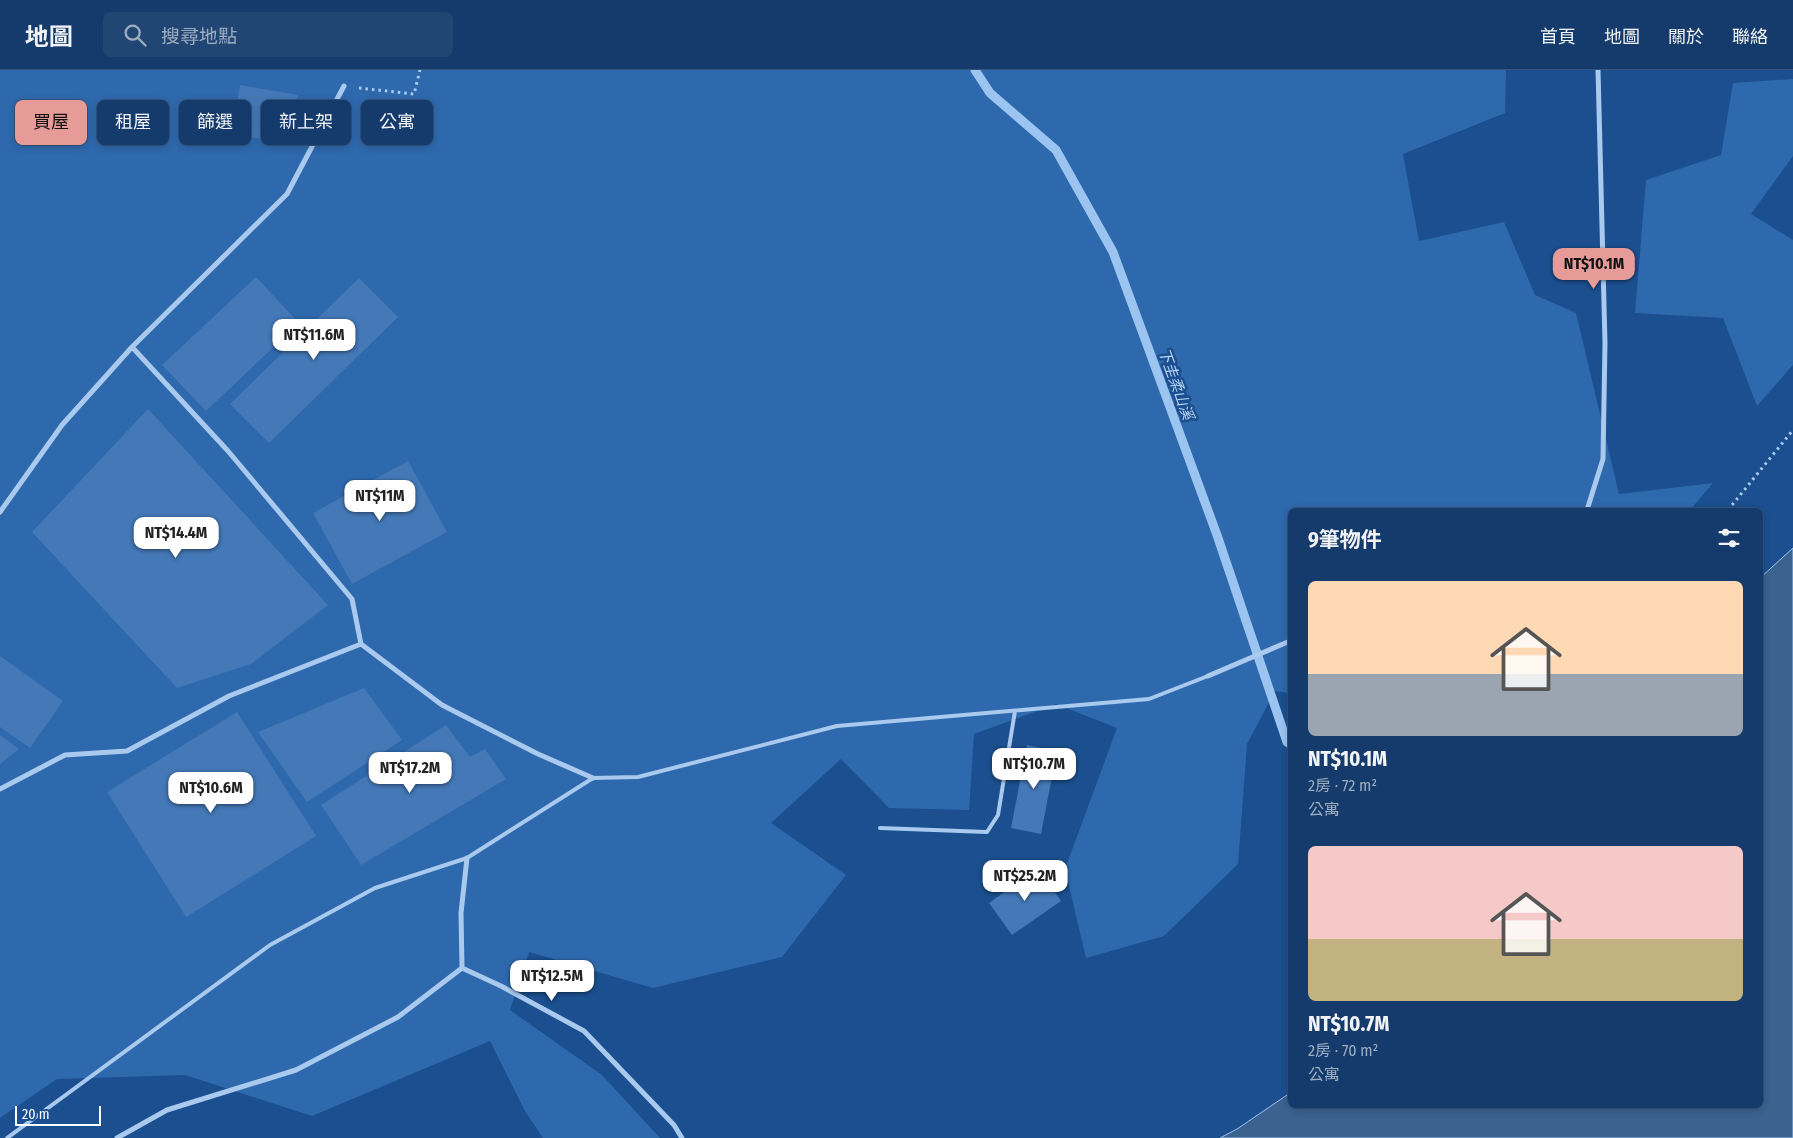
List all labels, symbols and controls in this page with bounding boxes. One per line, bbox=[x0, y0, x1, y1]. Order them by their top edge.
search box bbox=[103, 12, 453, 57]
icon: search bbox=[121, 21, 149, 49]
text: 地圖 bbox=[25, 23, 73, 51]
text: 搜尋地點 bbox=[161, 25, 237, 48]
text: 首頁 bbox=[1540, 26, 1576, 48]
text: 地圖 bbox=[1604, 26, 1640, 48]
text: 關於 bbox=[1668, 26, 1704, 48]
text: 聯絡 bbox=[1732, 26, 1768, 48]
chip: 買屋 bbox=[15, 100, 87, 145]
chip: 租屋 bbox=[97, 100, 169, 145]
chip: 篩選 bbox=[179, 100, 251, 145]
chip: 新上架 bbox=[261, 100, 351, 145]
chip: 公寓 bbox=[361, 100, 433, 145]
pin: NT$10.1M bbox=[1542, 248, 1646, 290]
text: NT$10.1M bbox=[1564, 254, 1624, 273]
pin: NT$11.6M bbox=[262, 318, 366, 361]
text: NT$11.6M bbox=[283, 325, 345, 344]
water label: 下圭柔山溪 bbox=[1155, 346, 1198, 424]
pin: NT$11M bbox=[339, 480, 421, 522]
text: NT$11M bbox=[355, 486, 405, 505]
pin: NT$14.4M bbox=[124, 516, 228, 559]
text: NT$14.4M bbox=[145, 523, 207, 542]
icon: filters bbox=[1715, 524, 1743, 552]
text: 9筆物件 bbox=[1308, 527, 1382, 553]
icon: home bbox=[1481, 614, 1571, 704]
text: NT$10.1M bbox=[1308, 746, 1387, 772]
pin: NT$10.7M bbox=[982, 748, 1086, 790]
pin: NT$17.2M bbox=[358, 752, 462, 794]
text: NT$10.7M bbox=[1003, 754, 1065, 773]
text: NT$17.2M bbox=[380, 758, 440, 777]
pin: NT$10.6M bbox=[159, 772, 263, 814]
text: 2房 · 72 m² bbox=[1308, 776, 1377, 795]
text: NT$10.6M bbox=[179, 778, 243, 797]
text: 公寓 bbox=[1308, 800, 1340, 819]
pin: NT$25.2M bbox=[973, 860, 1077, 902]
text: NT$25.2M bbox=[994, 866, 1056, 885]
icon: home bbox=[1481, 879, 1571, 969]
pin: NT$12.5M bbox=[500, 960, 604, 1002]
text: NT$12.5M bbox=[521, 966, 583, 985]
text: NT$10.7M bbox=[1308, 1011, 1389, 1037]
text: 2房 · 70 m² bbox=[1308, 1041, 1378, 1060]
text: 公寓 bbox=[1308, 1065, 1340, 1084]
scale bar bbox=[15, 1103, 101, 1126]
text: 20 m bbox=[22, 1106, 50, 1123]

